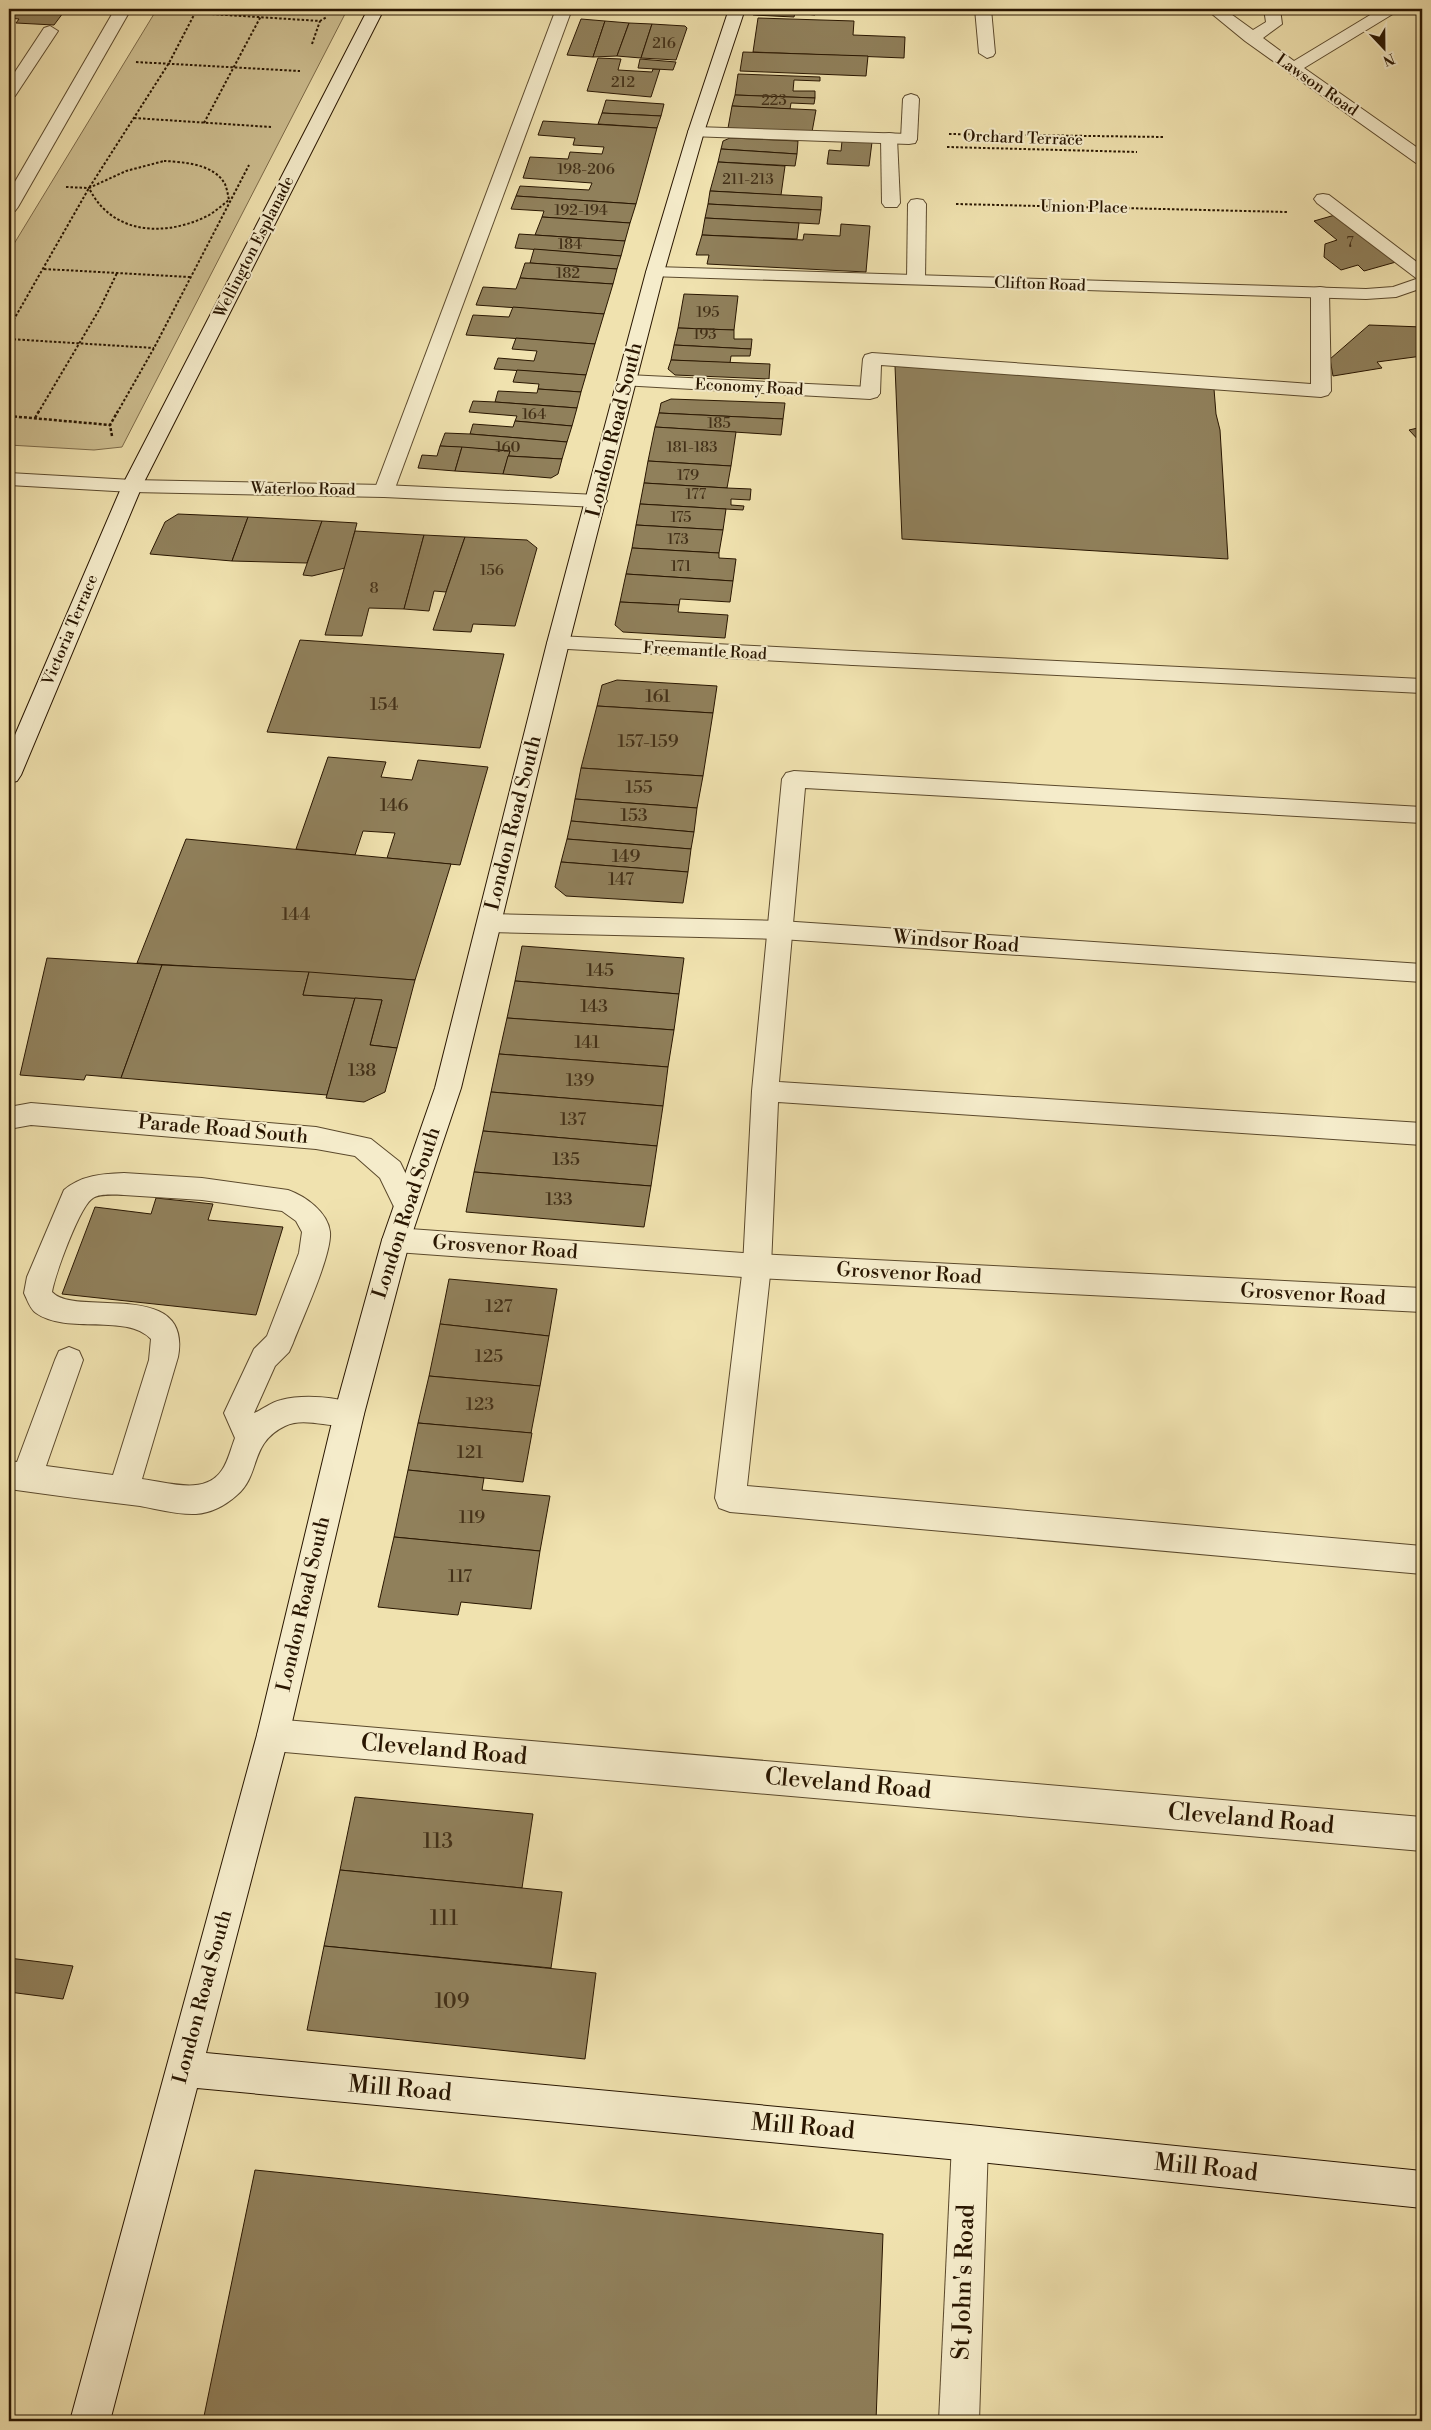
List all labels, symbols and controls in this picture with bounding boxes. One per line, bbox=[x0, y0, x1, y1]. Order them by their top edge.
north arrow bbox=[1358, 22, 1408, 72]
house number: 216 bbox=[652, 34, 676, 53]
street label: Lawson Road bbox=[1272, 49, 1362, 121]
text: N bbox=[1380, 49, 1397, 70]
house number: 212 bbox=[611, 73, 635, 92]
house number: 223 bbox=[761, 91, 787, 110]
street label: Orchard Terrace bbox=[963, 126, 1083, 150]
house number: 198-206 bbox=[557, 160, 615, 179]
house number: 211-213 bbox=[722, 170, 774, 189]
street label: Wellington Esplanade bbox=[209, 173, 298, 322]
street label: Union Place bbox=[1040, 196, 1128, 218]
house number: 192-194 bbox=[554, 201, 608, 220]
house number: 7 bbox=[1346, 233, 1354, 252]
house number: 184 bbox=[558, 235, 582, 254]
house number: 182 bbox=[556, 264, 580, 283]
street label: Clifton Road bbox=[994, 272, 1086, 296]
house number: 195 bbox=[696, 303, 720, 322]
house number: 193 bbox=[693, 325, 717, 344]
street label: London Road South bbox=[581, 340, 649, 520]
street label: Economy Road bbox=[694, 374, 804, 400]
house number: 164 bbox=[522, 405, 546, 424]
house number: 185 bbox=[707, 414, 731, 433]
house number: 160 bbox=[496, 438, 521, 457]
house number: 181-183 bbox=[666, 438, 718, 457]
house number: 179 bbox=[677, 466, 699, 485]
street label: Waterloo Road bbox=[249, 478, 356, 500]
house number: 177 bbox=[686, 485, 707, 504]
house number: 175 bbox=[670, 508, 692, 527]
house number: 173 bbox=[667, 530, 689, 549]
house number: 171 bbox=[671, 557, 692, 576]
house number: 156 bbox=[480, 561, 504, 580]
street label: Victoria Terrace bbox=[37, 572, 102, 689]
house number: 8 bbox=[369, 579, 379, 598]
street label: Freemantle Road bbox=[643, 638, 767, 664]
house number: 161 bbox=[645, 685, 671, 708]
house number: 154 bbox=[370, 693, 399, 716]
house number: 157-159 bbox=[617, 730, 679, 753]
street label: London Road South bbox=[480, 733, 548, 913]
house number: 155 bbox=[625, 776, 653, 799]
house number: 146 bbox=[380, 794, 408, 817]
house number: 153 bbox=[620, 804, 648, 827]
house number: 149 bbox=[612, 845, 640, 868]
house number: 147 bbox=[608, 868, 634, 891]
house number: 144 bbox=[282, 903, 311, 926]
street label: Windsor Road bbox=[891, 925, 1021, 959]
house number: 145 bbox=[586, 959, 614, 982]
house number: 143 bbox=[580, 995, 608, 1018]
house number: 141 bbox=[574, 1031, 600, 1054]
house number: 138 bbox=[348, 1059, 376, 1082]
house number: 139 bbox=[566, 1069, 594, 1092]
house number: 137 bbox=[560, 1108, 586, 1131]
street label: Parade Road South bbox=[137, 1110, 309, 1150]
street label: London Road South bbox=[367, 1124, 447, 1302]
house number: 135 bbox=[552, 1148, 580, 1171]
house number: 133 bbox=[545, 1188, 573, 1211]
street label: Grosvenor Road bbox=[432, 1230, 579, 1266]
street label: Grosvenor Road bbox=[836, 1258, 983, 1290]
street label: Grosvenor Road bbox=[1240, 1279, 1387, 1311]
house number: 127 bbox=[485, 1295, 513, 1318]
house number: 125 bbox=[475, 1345, 503, 1368]
house number: 123 bbox=[466, 1393, 494, 1416]
house number: 121 bbox=[457, 1441, 483, 1464]
house number: 119 bbox=[459, 1506, 485, 1529]
street label: London Road South bbox=[272, 1514, 336, 1694]
house number: 117 bbox=[448, 1565, 472, 1588]
street label: Cleveland Road bbox=[359, 1728, 529, 1772]
street label: Cleveland Road bbox=[763, 1762, 933, 1806]
street label: Cleveland Road bbox=[1166, 1797, 1336, 1841]
house number: 113 bbox=[423, 1829, 453, 1855]
house number: 111 bbox=[430, 1906, 458, 1932]
street label: London Road South bbox=[168, 1907, 238, 2087]
house number: 109 bbox=[434, 1989, 470, 2015]
street label: Mill Road bbox=[347, 2070, 453, 2109]
street label: Mill Road bbox=[750, 2108, 856, 2147]
street label: Mill Road bbox=[1153, 2148, 1260, 2188]
street label: St John's Road bbox=[946, 2203, 982, 2361]

